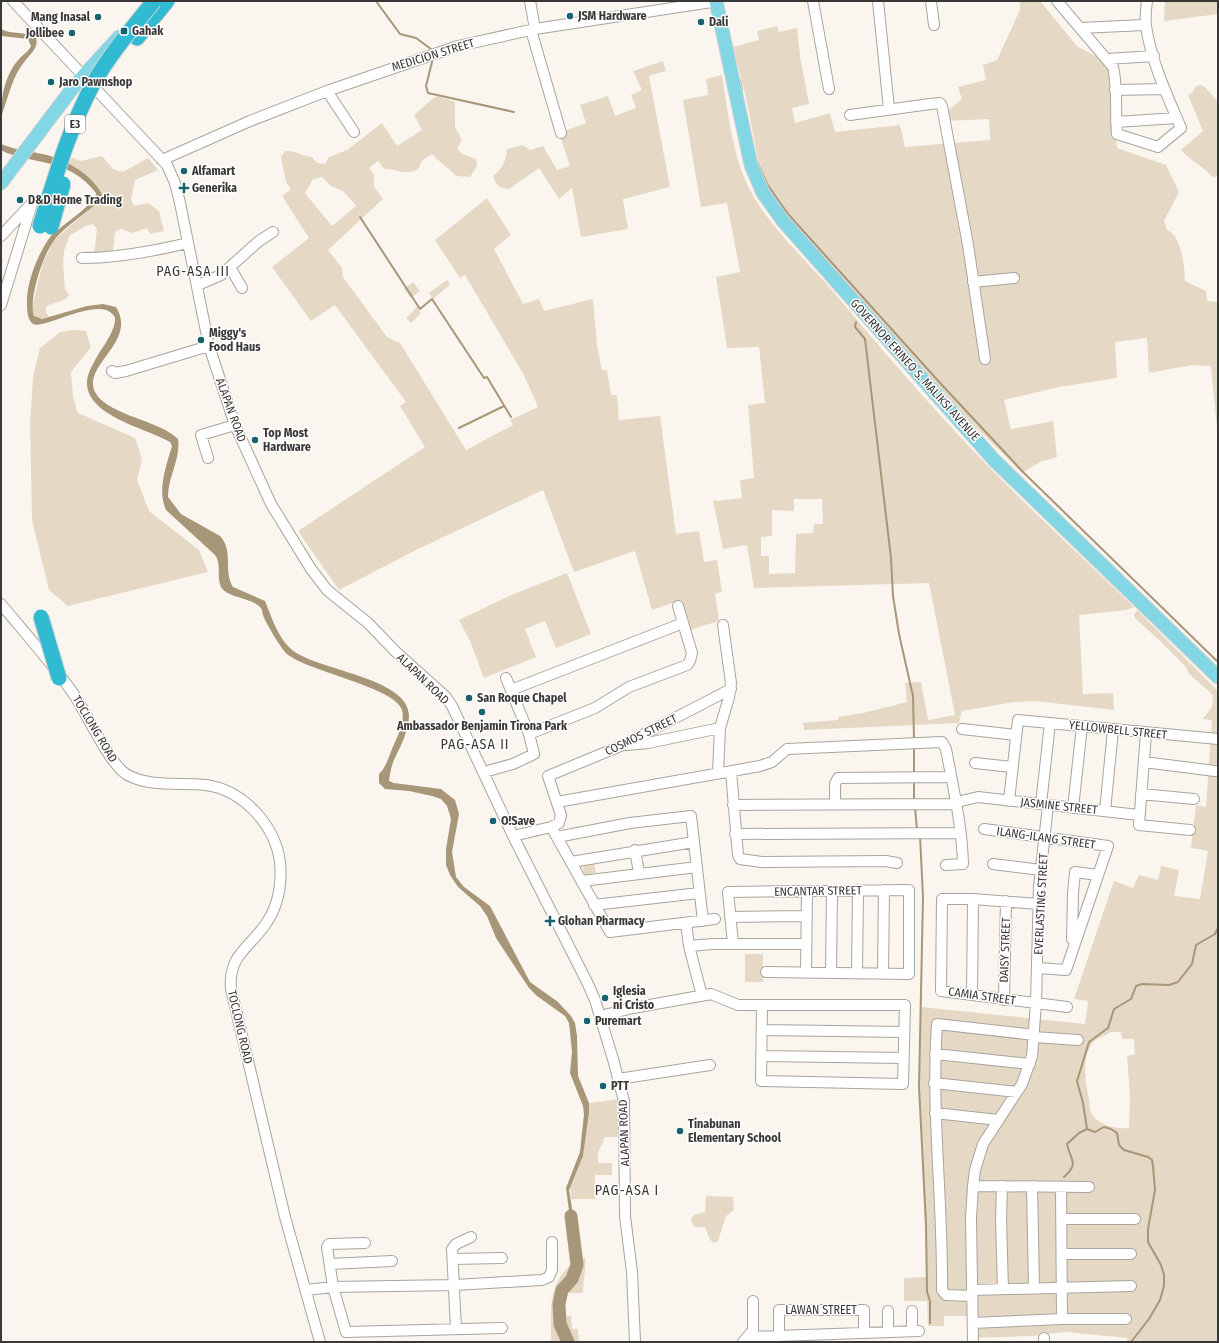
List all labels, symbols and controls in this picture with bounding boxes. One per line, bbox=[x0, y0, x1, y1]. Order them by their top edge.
place label: JSM Hardware bbox=[577, 9, 647, 23]
place label: Mang Inasal bbox=[31, 10, 91, 24]
marker: JSM Hardware bbox=[565, 11, 575, 21]
marker: Mang Inasal bbox=[93, 12, 103, 22]
place label: Dali bbox=[709, 15, 728, 29]
marker: Dali bbox=[696, 17, 706, 27]
place label: Gahak bbox=[132, 24, 164, 38]
place label: Jollibee bbox=[25, 26, 64, 40]
marker: Gahak bbox=[119, 26, 129, 36]
marker: Jollibee bbox=[67, 28, 77, 38]
street label: MEDICION STREET bbox=[390, 36, 476, 74]
place label: Jaro Pawnshop bbox=[58, 75, 133, 89]
marker: Jaro Pawnshop bbox=[46, 77, 56, 87]
road number: E3 bbox=[65, 115, 85, 133]
place label: Alfamart bbox=[191, 164, 236, 178]
marker: Alfamart bbox=[179, 166, 189, 176]
place label: Generika bbox=[192, 181, 237, 195]
marker: Generika bbox=[179, 183, 189, 193]
place label: D&D Home Trading bbox=[28, 193, 122, 207]
marker: D&D Home Trading bbox=[15, 195, 25, 205]
district label: PAG-ASA III bbox=[156, 263, 230, 280]
street label: GOVERNOR ERINEO S. MALIKSI AVENUE bbox=[848, 296, 983, 444]
place label: Miggy's Food Haus bbox=[209, 326, 261, 354]
marker: Miggy's Food Haus bbox=[196, 335, 206, 345]
street label: ALAPAN ROAD bbox=[213, 376, 249, 444]
place label: Top Most Hardware bbox=[263, 426, 311, 454]
marker: Top Most Hardware bbox=[250, 435, 260, 445]
street label: ALAPAN ROAD bbox=[394, 651, 452, 707]
place label: San Roque Chapel bbox=[477, 691, 567, 705]
street label: TOCLONG ROAD bbox=[70, 693, 120, 765]
marker: San Roque Chapel bbox=[464, 693, 474, 703]
marker: Ambassador Benjamin Tirona Park bbox=[477, 707, 487, 717]
street label: COSMOS STREET bbox=[603, 711, 680, 759]
street label: YELLOWBELL STREET bbox=[1068, 718, 1168, 742]
place label: Ambassador Benjamin Tirona Park bbox=[396, 719, 568, 733]
district label: PAG-ASA II bbox=[441, 736, 509, 753]
street label: JASMINE STREET bbox=[1020, 795, 1099, 817]
place label: O!Save bbox=[501, 814, 535, 828]
marker: O!Save bbox=[488, 816, 498, 826]
street label: ILANG-ILANG STREET bbox=[996, 824, 1097, 852]
street label: EVERLASTING STREET bbox=[1031, 853, 1051, 955]
street label: ENCANTAR STREET bbox=[774, 883, 862, 899]
place label: Glohan Pharmacy bbox=[558, 914, 645, 928]
marker: Glohan Pharmacy bbox=[545, 916, 555, 926]
street label: DAISY STREET bbox=[997, 917, 1013, 983]
place label: Iglesia ni Cristo bbox=[613, 984, 655, 1012]
street label: CAMIA STREET bbox=[947, 984, 1017, 1008]
street label: TOCLONG ROAD bbox=[225, 989, 255, 1065]
marker: Iglesia ni Cristo bbox=[600, 993, 610, 1003]
place label: Puremart bbox=[595, 1014, 642, 1028]
marker: Puremart bbox=[582, 1016, 592, 1026]
place label: PTT bbox=[611, 1079, 629, 1093]
marker: PTT bbox=[598, 1081, 608, 1091]
street label: ALAPAN ROAD bbox=[616, 1099, 632, 1167]
place label: Tinabunan Elementary School bbox=[688, 1117, 782, 1145]
marker: Tinabunan Elementary School bbox=[675, 1126, 685, 1136]
district label: PAG-ASA I bbox=[595, 1182, 659, 1199]
street label: LAWAN STREET bbox=[785, 1303, 857, 1317]

